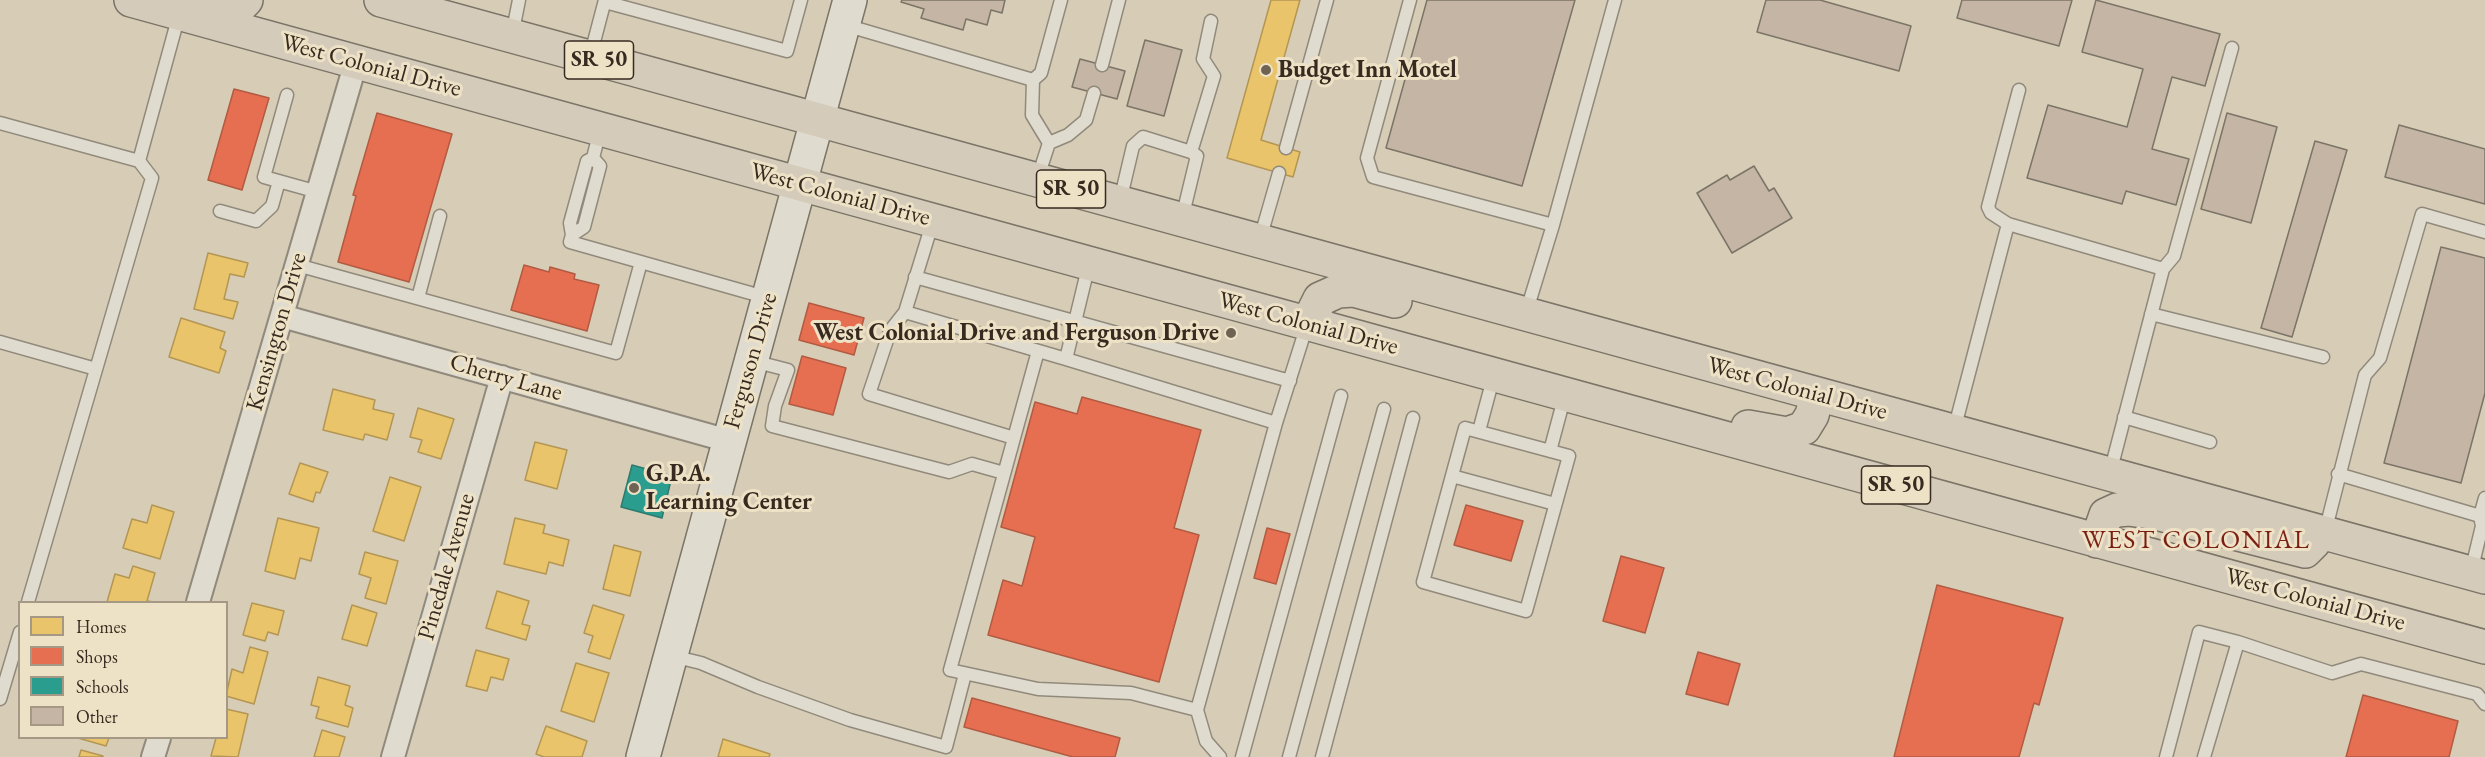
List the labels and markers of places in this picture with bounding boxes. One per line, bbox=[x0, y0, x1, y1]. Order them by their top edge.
place label: Budget Inn Motel bbox=[1278, 56, 1457, 84]
marker: Budget Inn Motel bbox=[1259, 63, 1273, 77]
place label: West Colonial Drive and Ferguson Drive bbox=[814, 319, 1219, 347]
marker: West Colonial Drive and Ferguson Drive bbox=[1224, 326, 1238, 340]
place label: G.P.A. Learning Center bbox=[646, 460, 812, 516]
marker: G.P.A. Learning Center bbox=[627, 481, 641, 495]

